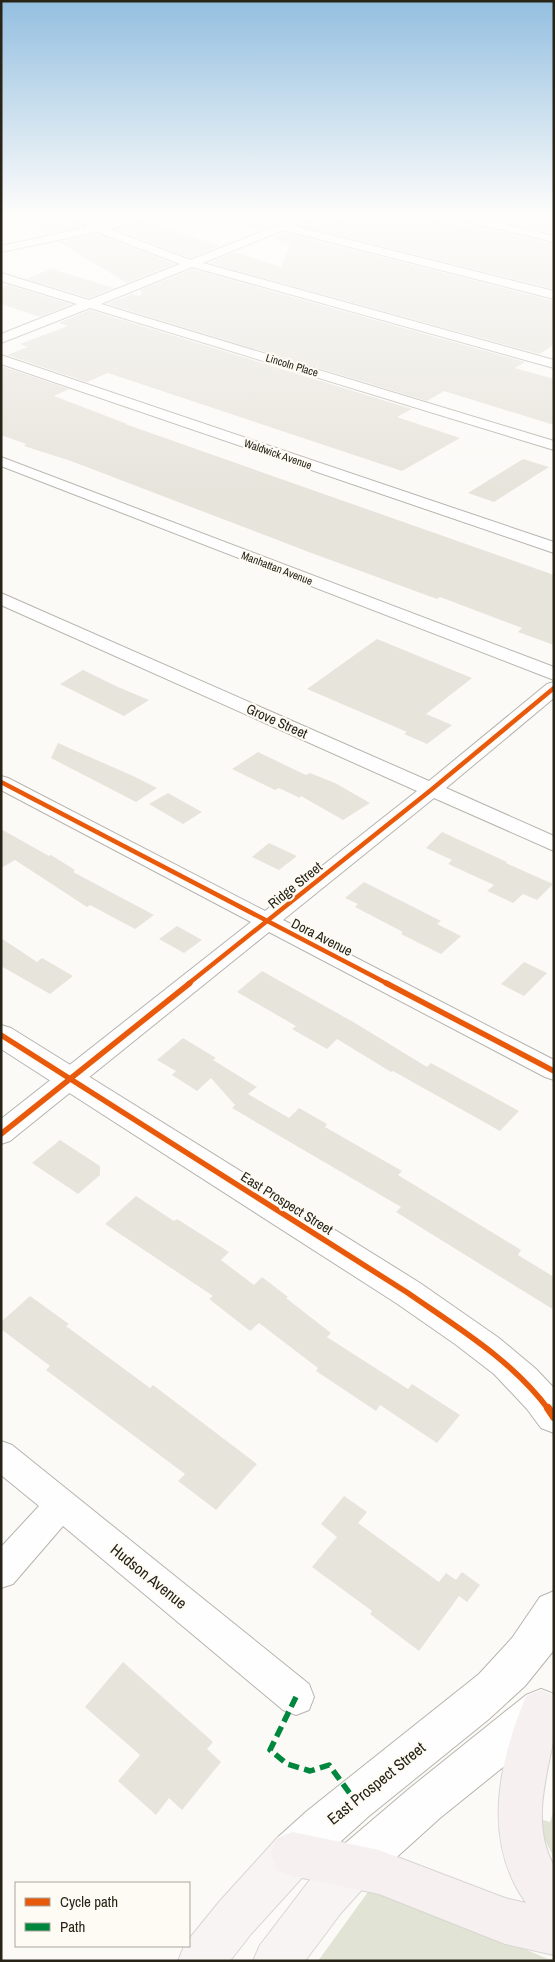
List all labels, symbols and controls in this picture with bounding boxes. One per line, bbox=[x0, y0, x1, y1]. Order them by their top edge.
street label: Lincoln Place bbox=[264, 350, 320, 380]
street label: Waldwick Avenue bbox=[242, 436, 314, 472]
street label: Manhattan Avenue bbox=[239, 548, 315, 588]
street label: Grove Street bbox=[244, 700, 310, 742]
street label: Ridge Street bbox=[264, 858, 326, 912]
street label: Dora Avenue bbox=[288, 914, 356, 960]
street label: East Prospect Street bbox=[238, 1167, 336, 1239]
street label: Hudson Avenue bbox=[106, 1538, 192, 1614]
street label: East Prospect Street bbox=[322, 1736, 430, 1829]
legend bbox=[15, 1882, 190, 1947]
text: Cycle path bbox=[60, 1891, 118, 1912]
text: Path bbox=[60, 1916, 85, 1937]

